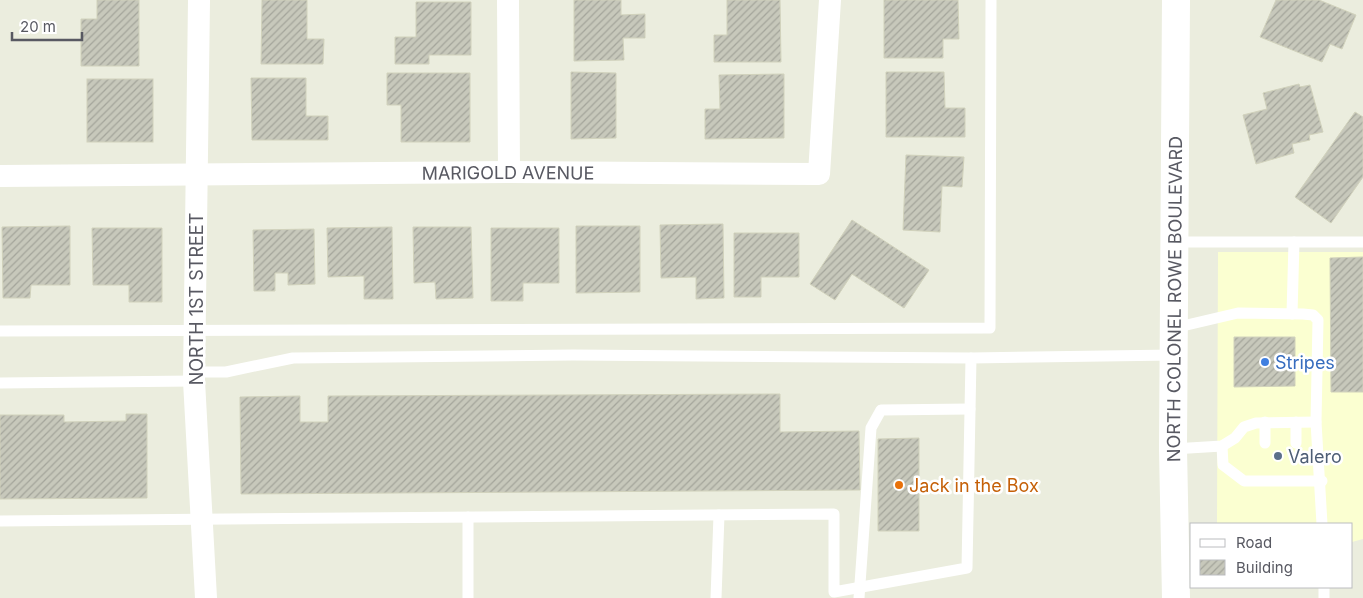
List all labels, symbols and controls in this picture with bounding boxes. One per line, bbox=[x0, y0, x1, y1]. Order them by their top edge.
scale bar bbox=[12, 10, 82, 42]
text: 20 m bbox=[20, 17, 56, 36]
street label: NORTH COLONEL ROWE BOULEVARD bbox=[1162, 136, 1186, 462]
street label: MARIGOLD AVENUE bbox=[421, 161, 594, 183]
street label: NORTH 1ST STREET bbox=[186, 213, 207, 385]
place label: Stripes bbox=[1275, 352, 1335, 373]
marker: Stripes bbox=[1259, 356, 1271, 368]
place label: Valero bbox=[1288, 446, 1342, 467]
marker: Valero bbox=[1272, 450, 1284, 462]
place label: Jack in the Box bbox=[909, 475, 1039, 496]
marker: Jack in the Box bbox=[893, 479, 905, 491]
legend bbox=[1190, 523, 1353, 588]
text: Road bbox=[1236, 533, 1272, 552]
text: Building bbox=[1236, 558, 1293, 577]

